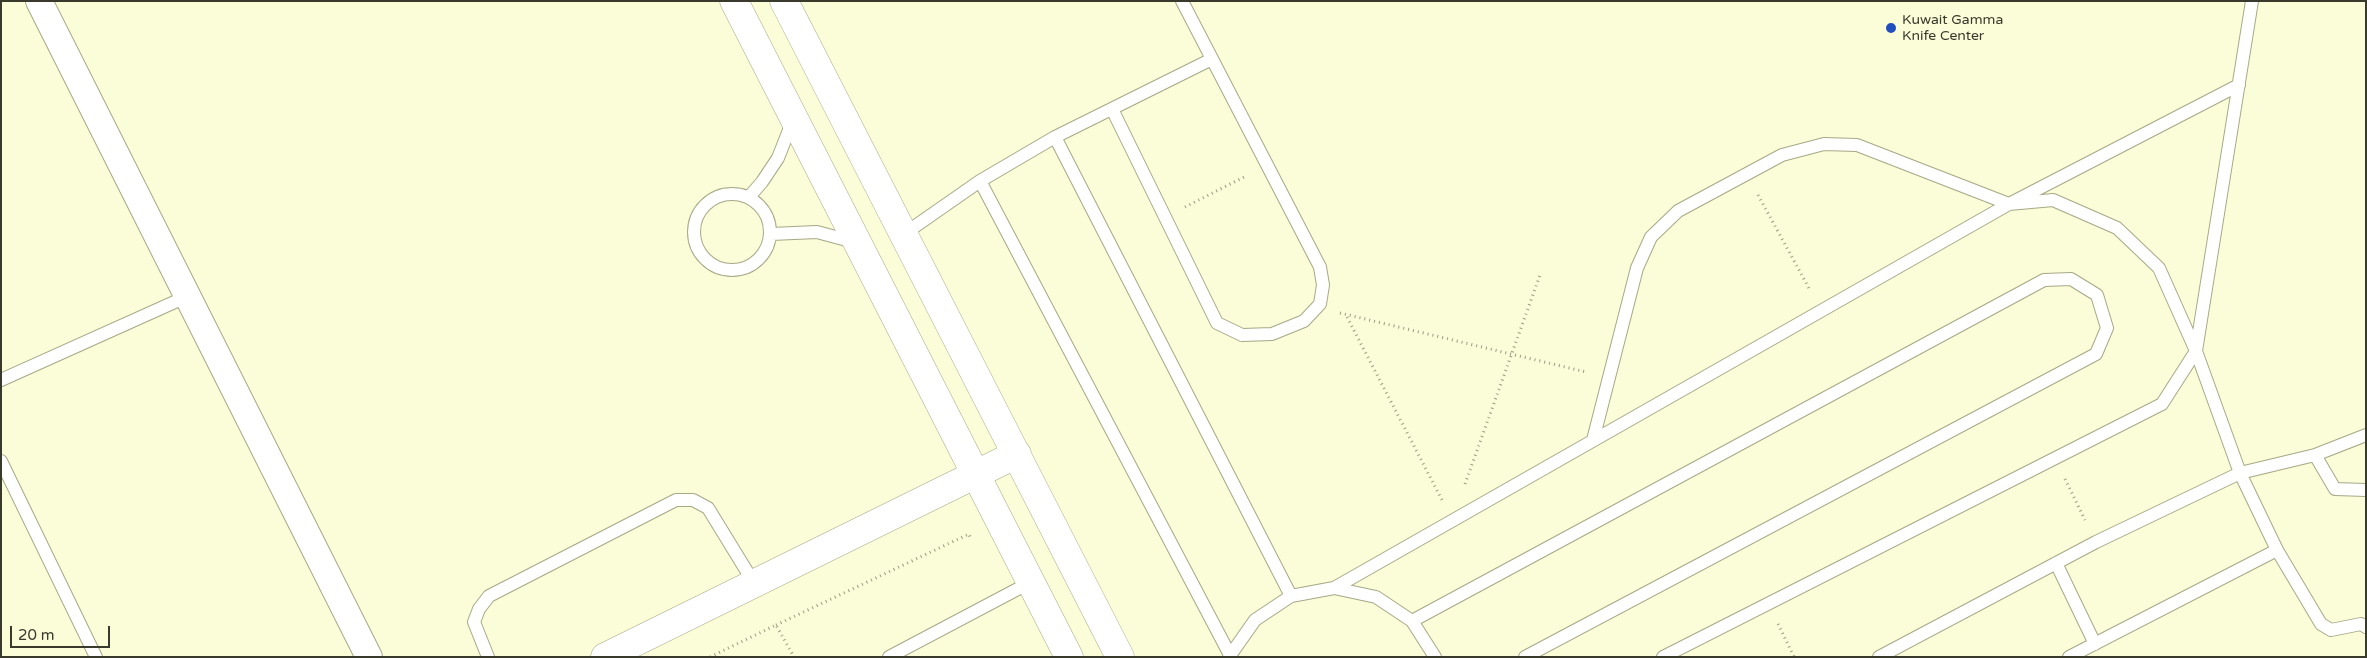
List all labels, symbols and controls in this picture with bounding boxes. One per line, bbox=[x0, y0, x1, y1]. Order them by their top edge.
place label: Kuwait Gamma Knife Center bbox=[1902, 12, 2003, 44]
marker: Kuwait Gamma Knife Center bbox=[1884, 21, 1898, 35]
scale bar bbox=[12, 616, 112, 648]
text: 20 m bbox=[18, 626, 55, 644]

